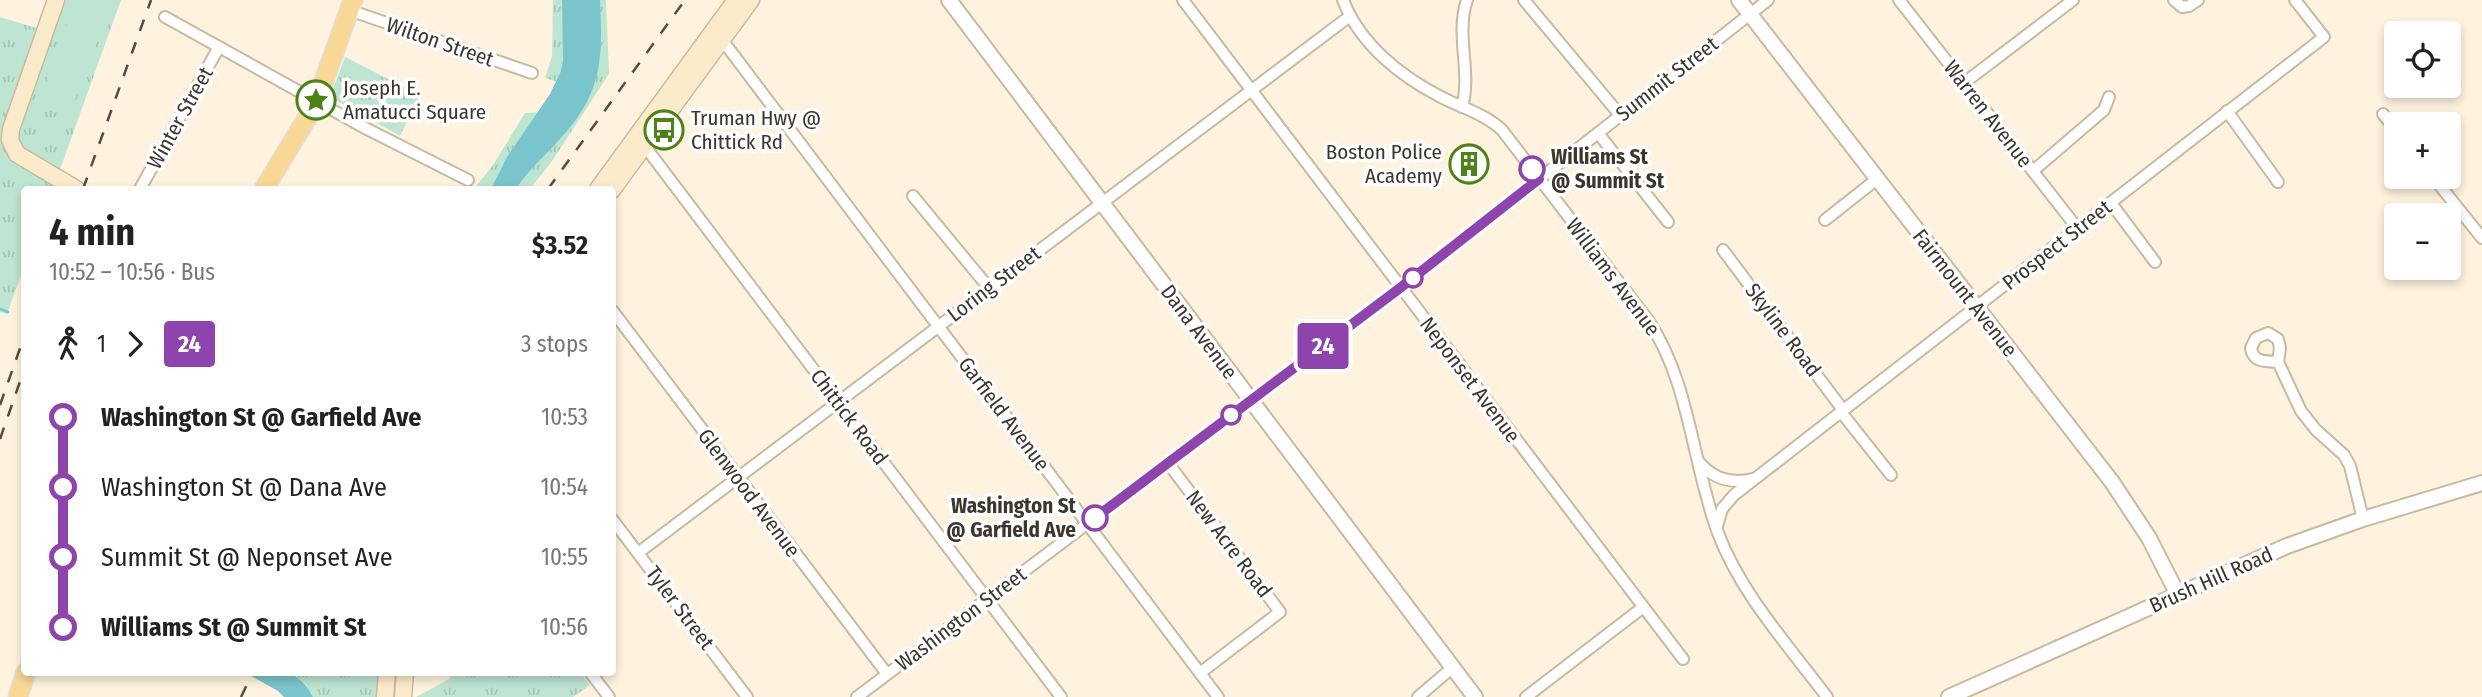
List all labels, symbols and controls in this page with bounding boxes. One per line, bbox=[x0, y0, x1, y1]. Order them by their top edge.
street label: Wilton Street bbox=[383, 12, 497, 73]
map controls bbox=[2384, 21, 2461, 280]
button: locate bbox=[2384, 21, 2461, 98]
street label: Summit Street bbox=[1611, 31, 1723, 127]
street label: Warren Avenue bbox=[1938, 55, 2038, 173]
street label: Winter Street bbox=[141, 62, 219, 174]
place label: Joseph E. Amatucci Square bbox=[343, 75, 486, 125]
place icon: Joseph E. Amatucci Square bbox=[295, 79, 337, 121]
place label: Truman Hwy @ Chittick Rd bbox=[691, 105, 821, 155]
bus stop icon: Truman Hwy @ Chittick Rd bbox=[643, 109, 685, 151]
button: + bbox=[2384, 112, 2461, 189]
place label: Boston Police Academy bbox=[1326, 139, 1443, 189]
building icon: Boston Police Academy bbox=[1448, 143, 1490, 185]
place label: Williams St @ Summit St bbox=[1551, 144, 1665, 194]
marker: Williams St @ Summit St bbox=[1519, 156, 1545, 182]
street label: Prospect Street bbox=[1997, 194, 2117, 296]
button: − bbox=[2384, 203, 2461, 280]
text: 4 min bbox=[49, 209, 135, 255]
street label: Williams Avenue bbox=[1560, 213, 1666, 341]
street label: Fairmount Avenue bbox=[1907, 224, 2023, 362]
text: $3.52 bbox=[532, 230, 588, 261]
street label: Loring Street bbox=[942, 240, 1046, 327]
text: 10:52 – 10:56 · Bus bbox=[49, 258, 215, 286]
unlabelled marker bbox=[1403, 268, 1423, 288]
street label: Skyline Road bbox=[1739, 278, 1827, 382]
street label: Dana Avenue bbox=[1155, 280, 1243, 384]
street label: Neponset Avenue bbox=[1414, 312, 1526, 448]
line badge: 24 bbox=[1292, 323, 1354, 369]
icon: walk bbox=[49, 325, 87, 363]
icon: forward bbox=[116, 325, 154, 363]
text: 1 bbox=[97, 330, 106, 358]
text: 24 bbox=[178, 330, 201, 358]
text: 3 stops bbox=[521, 330, 588, 358]
text: 24 bbox=[1312, 332, 1334, 360]
street label: Garfield Avenue bbox=[953, 352, 1055, 476]
street label: Chittick Road bbox=[805, 364, 893, 470]
text: Washington St @ Garfield Ave bbox=[101, 402, 422, 433]
text: 10:53 bbox=[541, 403, 588, 431]
unlabelled marker bbox=[1221, 405, 1241, 425]
street label: Glenwood Avenue bbox=[692, 424, 806, 562]
text: Washington St @ Dana Ave bbox=[101, 472, 387, 503]
text: 10:54 bbox=[540, 473, 588, 501]
street label: New Acre Road bbox=[1180, 485, 1278, 603]
place label: Washington St @ Garfield Ave bbox=[946, 493, 1077, 543]
marker: Washington St @ Garfield Ave bbox=[1082, 505, 1108, 531]
street label: Brush Hill Road bbox=[2145, 541, 2277, 619]
text: Summit St @ Neponset Ave bbox=[101, 542, 393, 573]
text: 10:55 bbox=[541, 543, 588, 571]
street label: Tyler Street bbox=[640, 561, 720, 655]
street label: Washington Street bbox=[891, 561, 1032, 677]
text: Williams St @ Summit St bbox=[101, 612, 366, 643]
text: 10:56 bbox=[540, 613, 588, 641]

